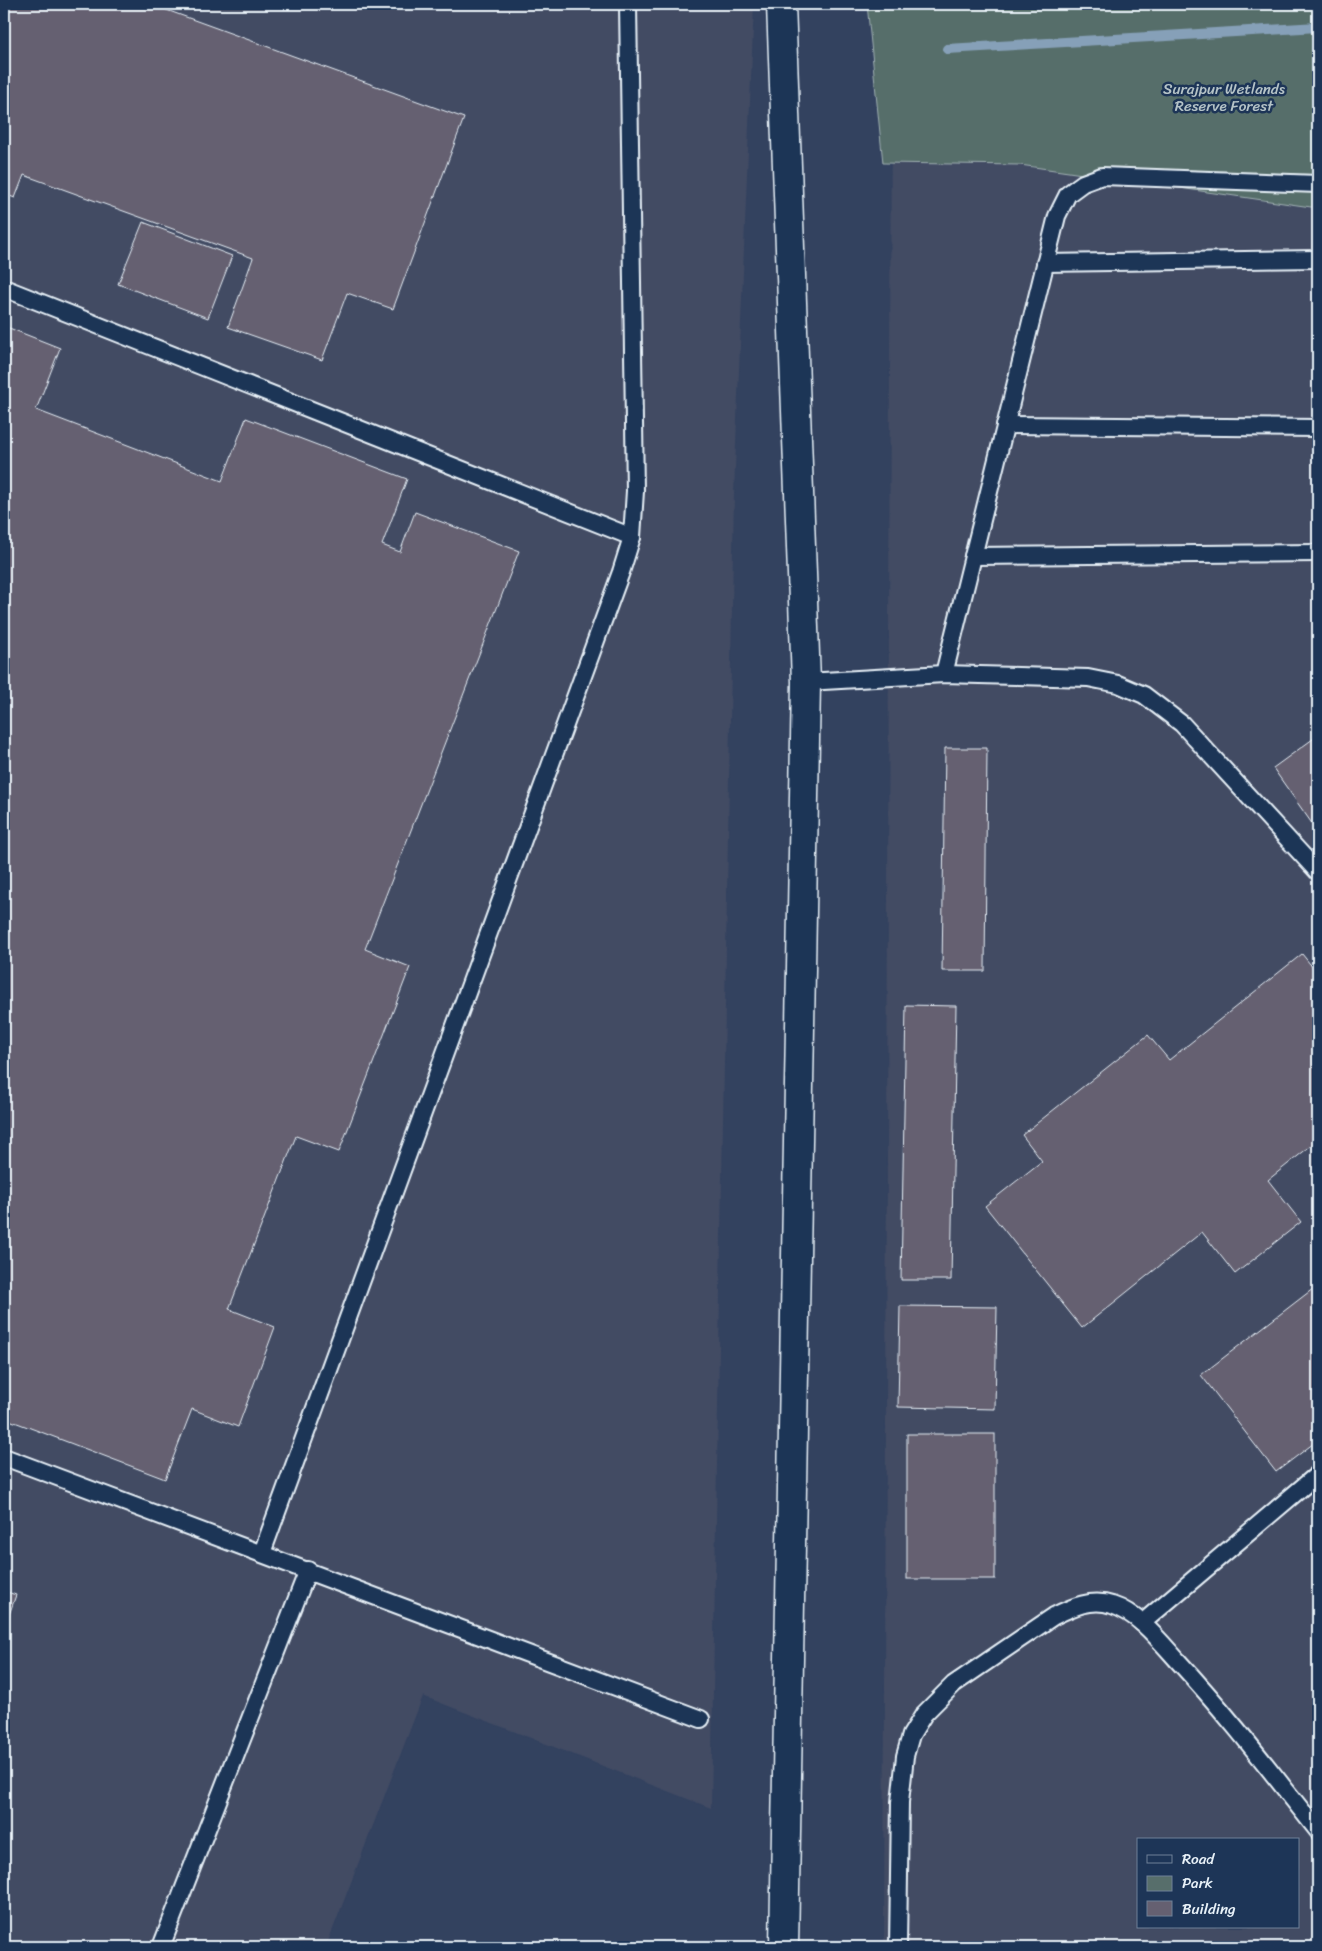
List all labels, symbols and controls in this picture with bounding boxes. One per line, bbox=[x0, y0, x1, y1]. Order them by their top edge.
park label: Surajpur Wetlands Reserve Forest bbox=[1163, 76, 1286, 119]
legend bbox=[1137, 1838, 1300, 1928]
text: Road bbox=[1182, 1846, 1215, 1872]
text: Park bbox=[1182, 1870, 1213, 1896]
text: Building bbox=[1182, 1896, 1236, 1922]

